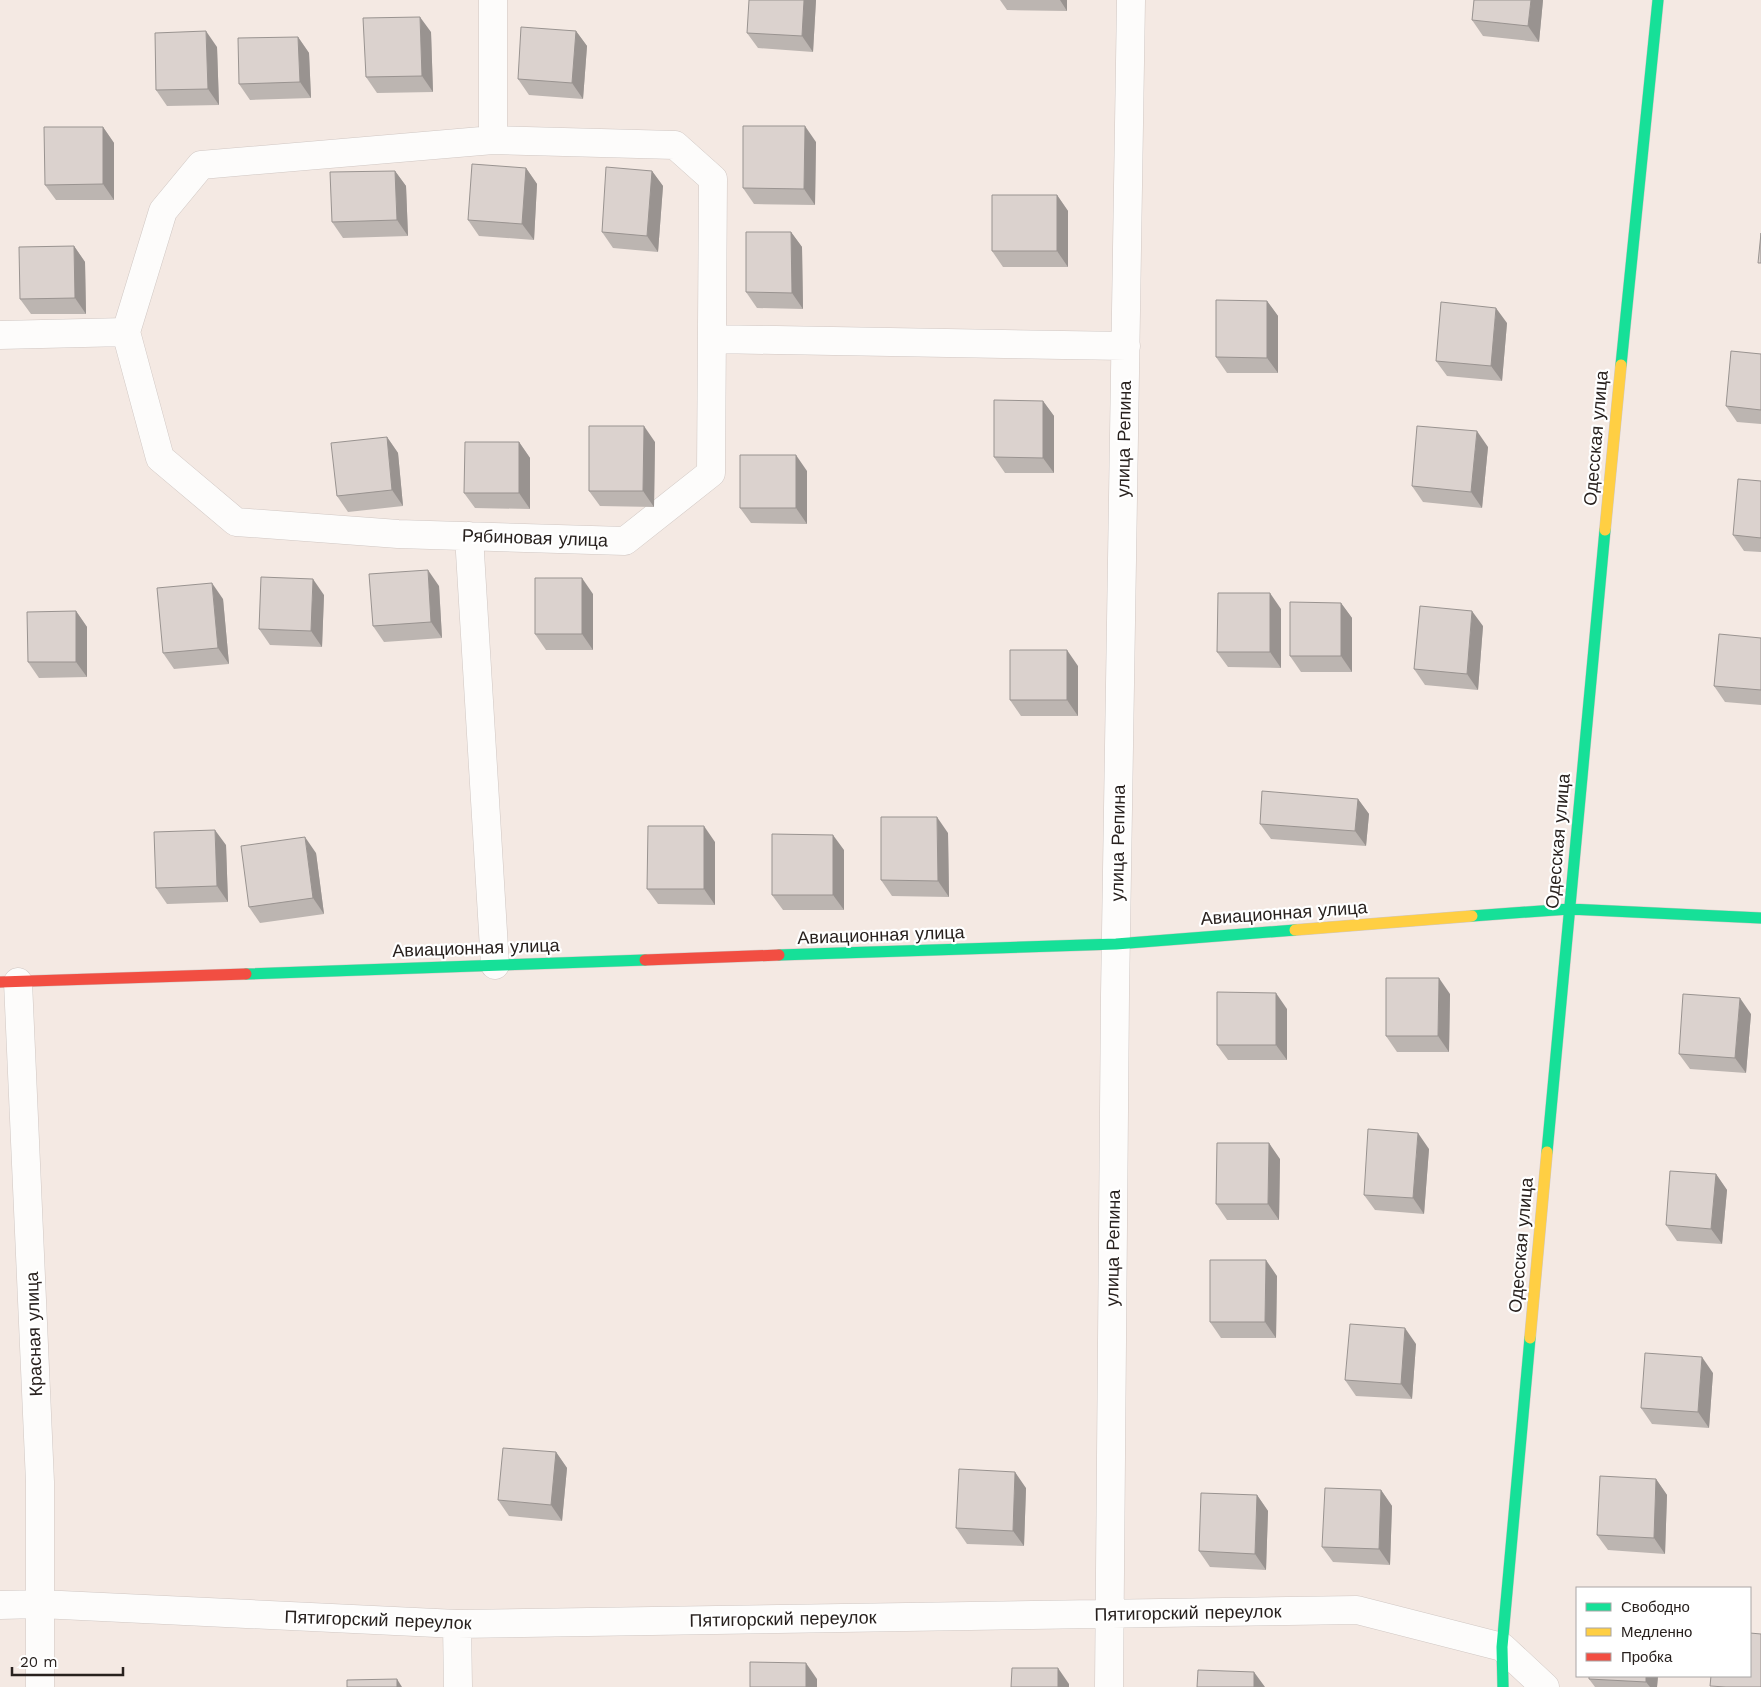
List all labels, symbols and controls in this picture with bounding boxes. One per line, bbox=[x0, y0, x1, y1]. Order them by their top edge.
street label: Одесская улица bbox=[1579, 368, 1612, 507]
street label: улица Репина bbox=[1112, 380, 1135, 497]
street label: Рябиновая улица bbox=[462, 524, 609, 551]
street label: Одесская улица bbox=[1541, 771, 1574, 910]
street label: улица Репина bbox=[1106, 784, 1129, 901]
street label: Авиационная улица bbox=[1200, 896, 1369, 929]
street label: Авиационная улица bbox=[797, 921, 966, 948]
street label: Авиационная улица bbox=[392, 934, 561, 961]
street label: Одесская улица bbox=[1504, 1175, 1537, 1314]
street label: улица Репина bbox=[1101, 1189, 1124, 1306]
street label: Красная улица bbox=[21, 1270, 46, 1397]
legend bbox=[1576, 1587, 1751, 1677]
text: Свободно bbox=[1621, 1598, 1690, 1616]
street label: Пятигорский переулок bbox=[1094, 1600, 1282, 1625]
street label: Пятигорский переулок bbox=[284, 1606, 472, 1633]
street label: Пятигорский переулок bbox=[689, 1606, 877, 1631]
text: Медленно bbox=[1621, 1623, 1692, 1641]
scale bar bbox=[12, 1644, 124, 1676]
text: Пробка bbox=[1621, 1648, 1673, 1666]
text: 20 m bbox=[20, 1653, 58, 1671]

